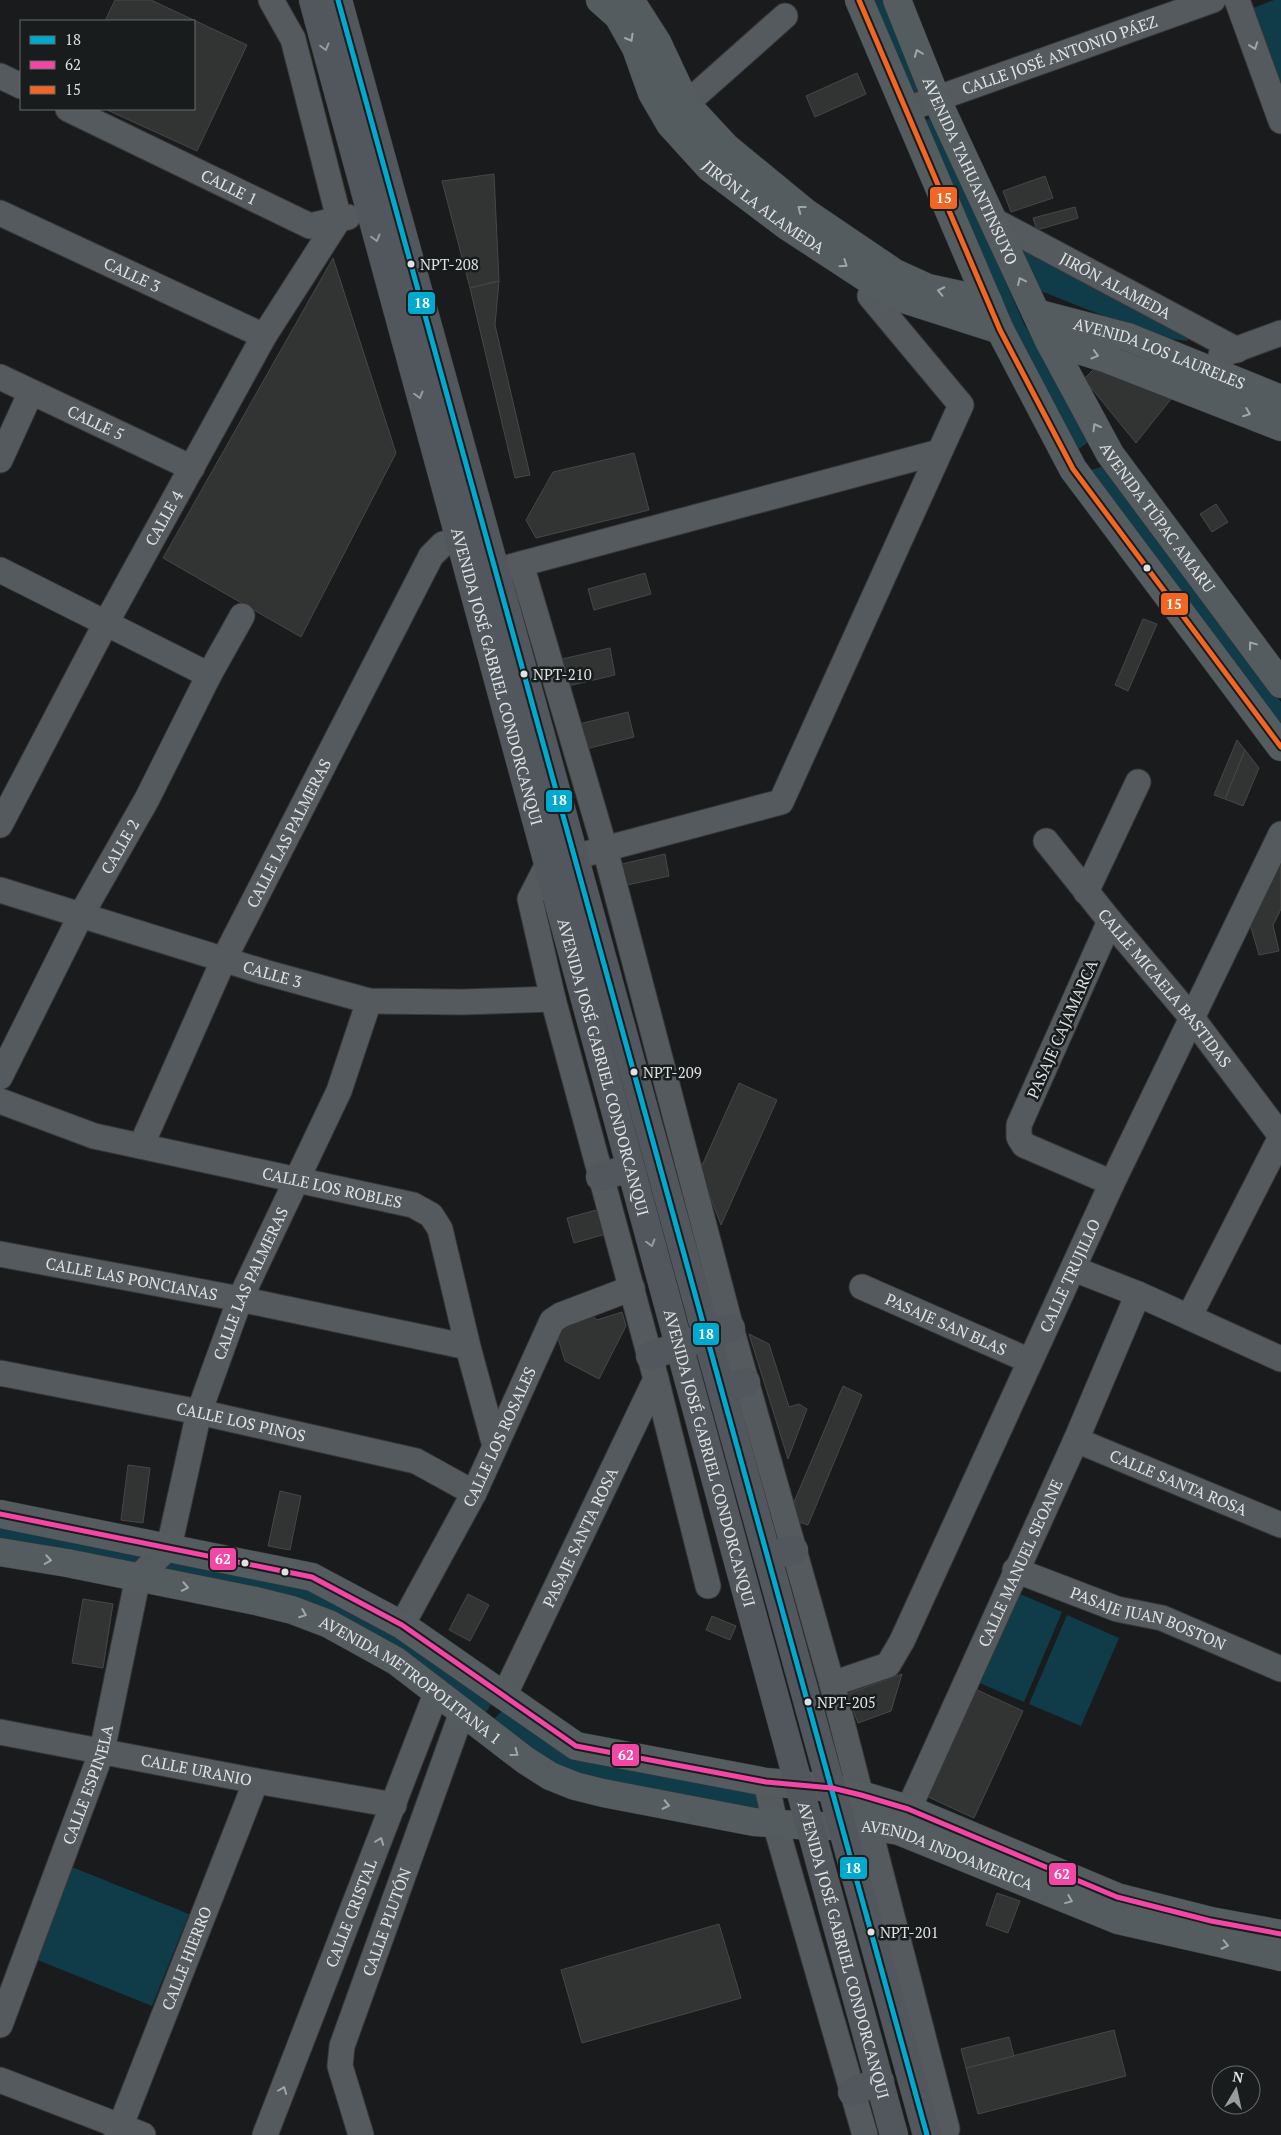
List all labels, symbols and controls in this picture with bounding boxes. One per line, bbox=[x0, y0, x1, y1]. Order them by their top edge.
street label: CALLE JOSÉ ANTONIO PÁEZ bbox=[959, 10, 1160, 100]
legend bbox=[20, 20, 195, 110]
text: 18 bbox=[65, 29, 81, 49]
one-way arrow bbox=[624, 32, 634, 41]
one-way arrow bbox=[1248, 41, 1258, 50]
one-way arrow bbox=[320, 42, 330, 51]
one-way arrow bbox=[914, 49, 924, 58]
text: 62 bbox=[65, 54, 81, 74]
street label: AVENIDA TAHUANTINSUYO bbox=[918, 74, 1023, 268]
text: 15 bbox=[65, 79, 81, 99]
street label: JIRÓN LA ALAMEDA bbox=[697, 155, 829, 259]
street label: CALLE 1 bbox=[197, 164, 261, 210]
line badge: 15 bbox=[929, 186, 958, 210]
text: 15 bbox=[936, 188, 952, 207]
one-way arrow bbox=[798, 206, 807, 215]
one-way arrow bbox=[371, 233, 381, 241]
street label: JIRÓN ALAMEDA bbox=[1056, 247, 1175, 324]
street label: CALLE 3 bbox=[100, 252, 164, 297]
place label: NPT-208 bbox=[420, 254, 479, 274]
one-way arrow bbox=[838, 258, 848, 267]
marker: NPT-208 bbox=[406, 259, 416, 269]
one-way arrow bbox=[1017, 277, 1028, 286]
one-way arrow bbox=[936, 286, 945, 297]
line badge: 18 bbox=[407, 291, 436, 315]
text: 18 bbox=[414, 293, 430, 312]
street label: AVENIDA LOS LAURELES bbox=[1071, 312, 1249, 394]
one-way arrow bbox=[1091, 350, 1099, 360]
one-way arrow bbox=[413, 390, 424, 399]
street label: CALLE 5 bbox=[64, 400, 128, 445]
one-way arrow bbox=[1242, 407, 1251, 418]
one-way arrow bbox=[1092, 424, 1102, 433]
street label: AVENIDA TÚPAC AMARU bbox=[1095, 438, 1220, 597]
street label: CALLE 4 bbox=[140, 486, 188, 550]
street label: AVENIDA JOSÉ GABRIEL CONDORCANQUI bbox=[446, 525, 548, 828]
unlabelled marker bbox=[1142, 563, 1152, 573]
line badge: 15 bbox=[1160, 592, 1189, 616]
text: 15 bbox=[1166, 594, 1182, 613]
one-way arrow bbox=[1249, 641, 1258, 651]
place label: NPT-210 bbox=[533, 664, 592, 684]
marker: NPT-210 bbox=[519, 669, 529, 679]
street label: CALLE LAS PALMERAS bbox=[241, 755, 336, 912]
line badge: 18 bbox=[545, 789, 573, 813]
text: 18 bbox=[551, 790, 567, 809]
street label: CALLE 2 bbox=[96, 815, 144, 878]
street label: CALLE MICAELA BASTIDAS bbox=[1093, 904, 1236, 1072]
street label: AVENIDA JOSÉ GABRIEL CONDORCANQUI bbox=[552, 916, 654, 1219]
street label: CALLE 3 bbox=[240, 955, 304, 993]
street label: PASAJE CAJAMARCA bbox=[1021, 956, 1103, 1102]
place label: NPT-209 bbox=[643, 1062, 702, 1082]
marker: NPT-209 bbox=[629, 1067, 639, 1077]
street label: CALLE LOS ROBLES bbox=[260, 1162, 404, 1213]
street label: CALLE LAS PALMERAS bbox=[208, 1203, 293, 1363]
street label: CALLE TRUJILLO bbox=[1034, 1215, 1105, 1336]
one-way arrow bbox=[645, 1239, 656, 1248]
street label: CALLE LAS PONCIANAS bbox=[44, 1252, 220, 1306]
street label: PASAJE SAN BLAS bbox=[882, 1288, 1010, 1361]
street label: AVENIDA JOSÉ GABRIEL CONDORCANQUI bbox=[659, 1307, 761, 1609]
line badge: 18 bbox=[692, 1322, 720, 1346]
text: 18 bbox=[698, 1324, 714, 1343]
street label: CALLE LOS ROSALES bbox=[457, 1363, 541, 1511]
street label: CALLE LOS PINOS bbox=[175, 1397, 308, 1447]
street label: CALLE SANTA ROSA bbox=[1106, 1444, 1251, 1521]
street label: PASAJE SANTA ROSA bbox=[537, 1464, 623, 1611]
street label: CALLE MANUEL SEOANE bbox=[973, 1476, 1068, 1650]
line badge: 62 bbox=[209, 1547, 237, 1571]
text: 62 bbox=[215, 1549, 231, 1568]
one-way arrow bbox=[44, 1555, 52, 1565]
unlabelled marker bbox=[240, 1558, 250, 1568]
unlabelled marker bbox=[280, 1567, 290, 1577]
one-way arrow bbox=[181, 1581, 190, 1591]
street label: PASAJE JUAN BOSTON bbox=[1067, 1581, 1230, 1655]
one-way arrow bbox=[298, 1608, 307, 1618]
street label: AVENIDA METROPOLITANA 1 bbox=[316, 1610, 506, 1749]
place label: NPT-205 bbox=[817, 1692, 876, 1712]
marker: NPT-205 bbox=[803, 1697, 813, 1707]
street label: CALLE ESPINELA bbox=[57, 1723, 118, 1848]
line badge: 62 bbox=[611, 1743, 640, 1767]
text: 62 bbox=[618, 1745, 634, 1764]
one-way arrow bbox=[509, 1747, 518, 1755]
street label: CALLE URANIO bbox=[139, 1748, 254, 1791]
one-way arrow bbox=[662, 1799, 671, 1809]
street label: AVENIDA JOSÉ GABRIEL CONDORCANQUI bbox=[793, 1799, 895, 2101]
street label: AVENIDA INDOAMERICA bbox=[861, 1815, 1037, 1895]
one-way arrow bbox=[375, 1837, 385, 1845]
street label: CALLE CRISTAL bbox=[320, 1855, 382, 1971]
line badge: 18 bbox=[839, 1856, 868, 1880]
text: 18 bbox=[845, 1858, 861, 1877]
line badge: 62 bbox=[1048, 1862, 1077, 1886]
street label: CALLE PLUTÓN bbox=[357, 1864, 416, 1979]
text: 62 bbox=[1054, 1864, 1070, 1883]
one-way arrow bbox=[1065, 1894, 1073, 1904]
street label: CALLE HIERRO bbox=[156, 1903, 217, 2013]
place label: NPT-201 bbox=[880, 1922, 939, 1942]
marker: NPT-201 bbox=[866, 1927, 876, 1937]
one-way arrow bbox=[1221, 1939, 1230, 1950]
north arrow bbox=[1211, 2065, 1261, 2115]
text: N bbox=[1231, 2066, 1245, 2087]
one-way arrow bbox=[277, 2086, 287, 2094]

